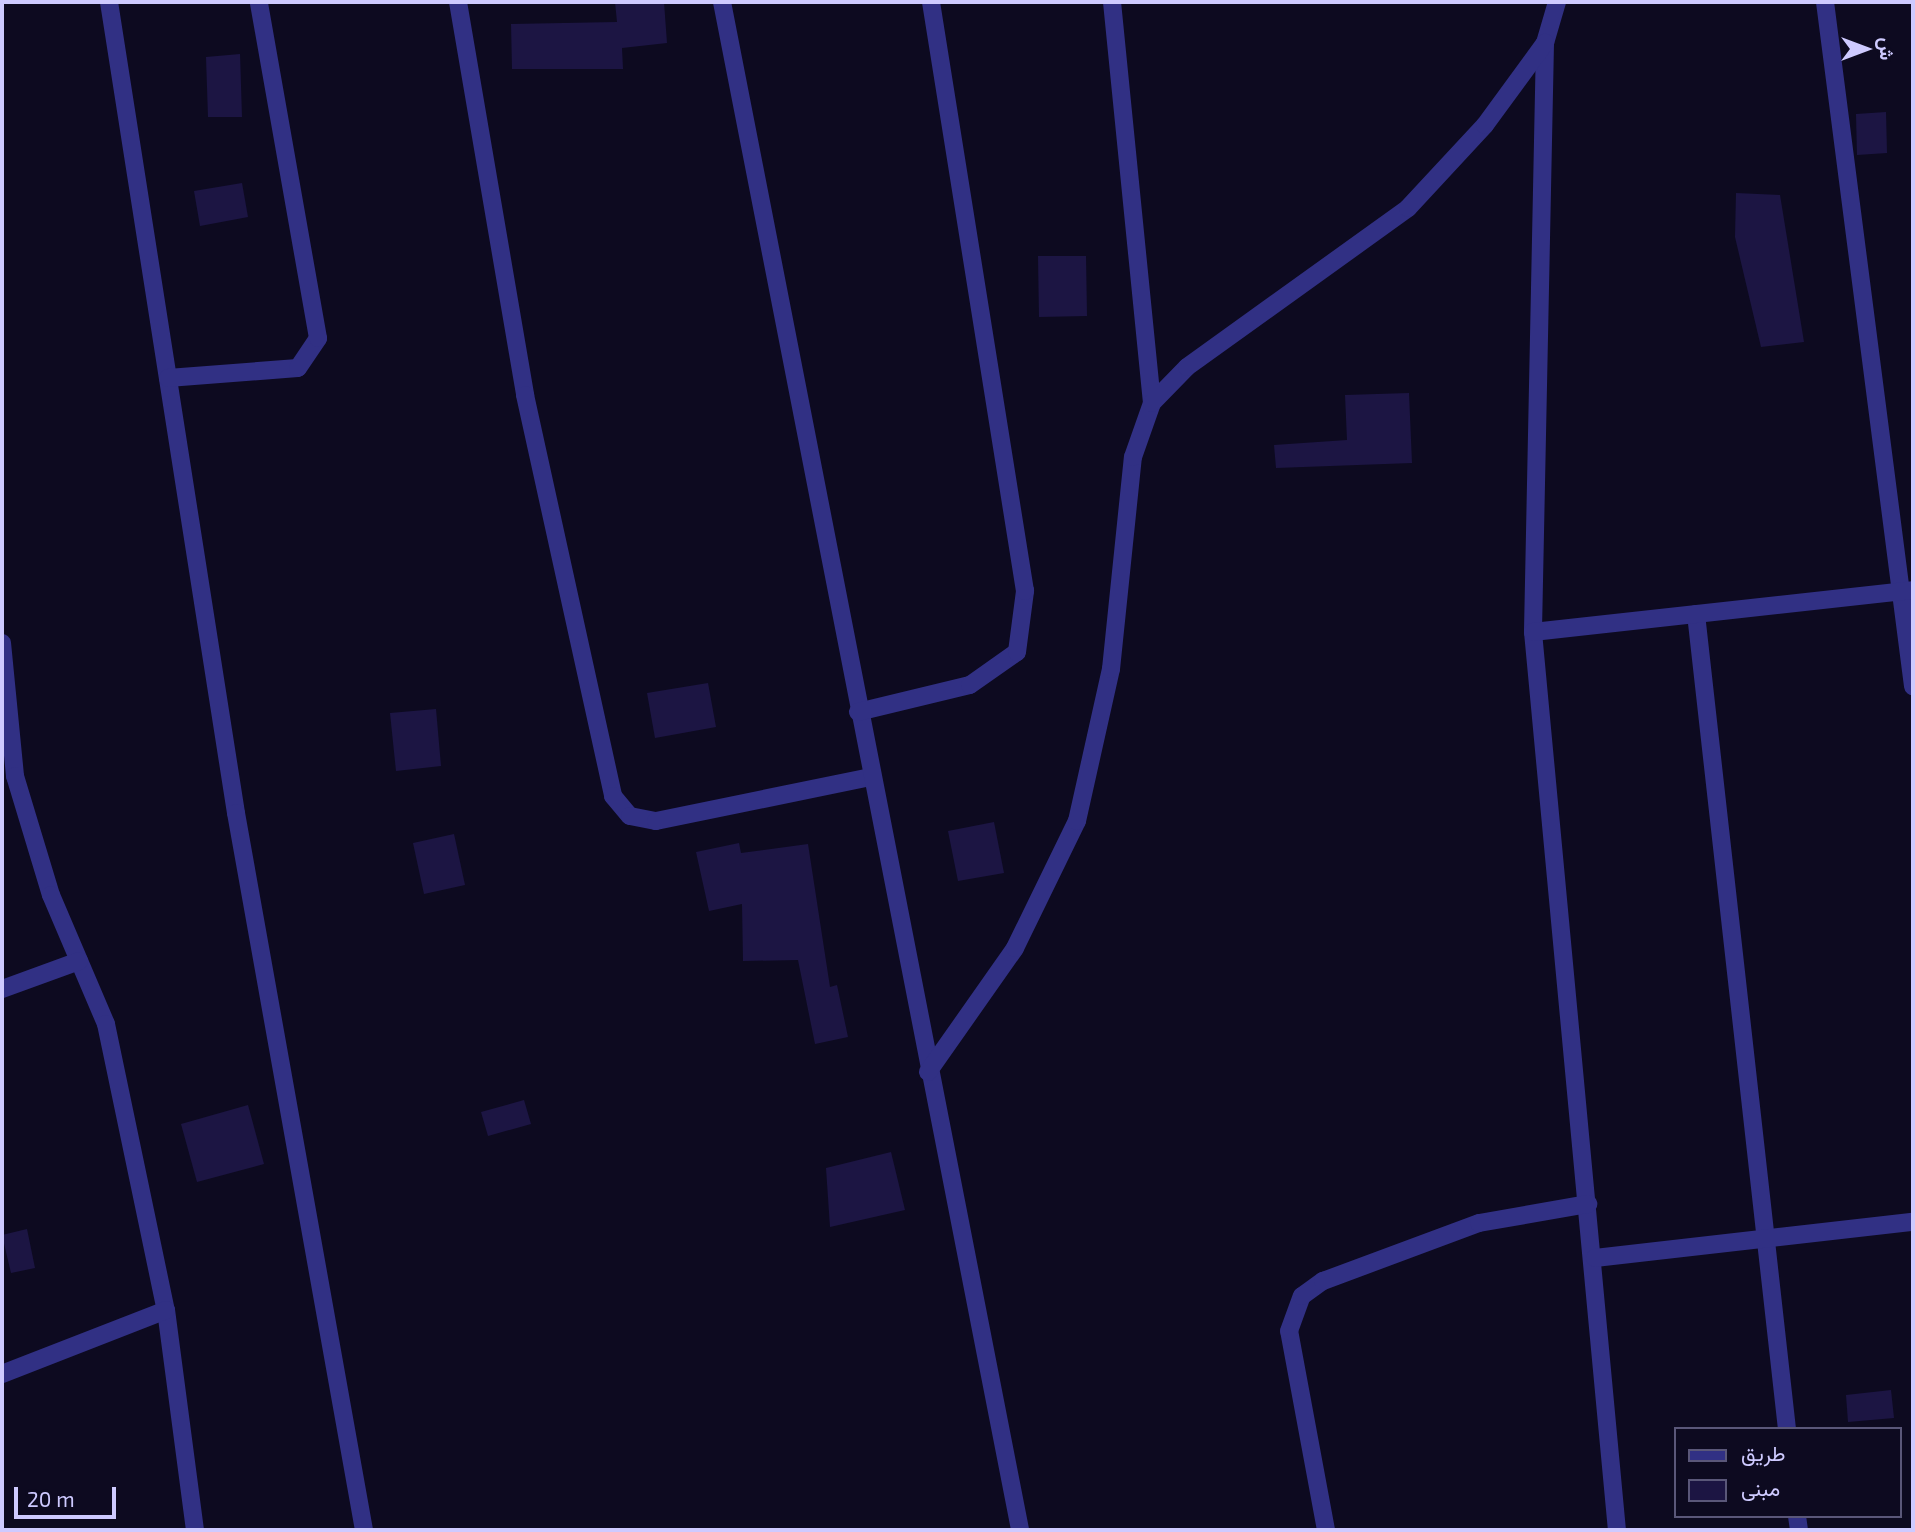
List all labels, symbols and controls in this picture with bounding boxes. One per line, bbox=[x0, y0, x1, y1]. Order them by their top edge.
north arrow bbox=[1831, 14, 1901, 84]
text: ش bbox=[1876, 38, 1899, 60]
legend bbox=[1674, 1427, 1901, 1518]
text: طريق bbox=[1741, 1440, 1786, 1465]
scale bar bbox=[18, 1472, 119, 1516]
text: مبنى bbox=[1741, 1475, 1780, 1500]
text: 20 m bbox=[27, 1486, 75, 1511]

